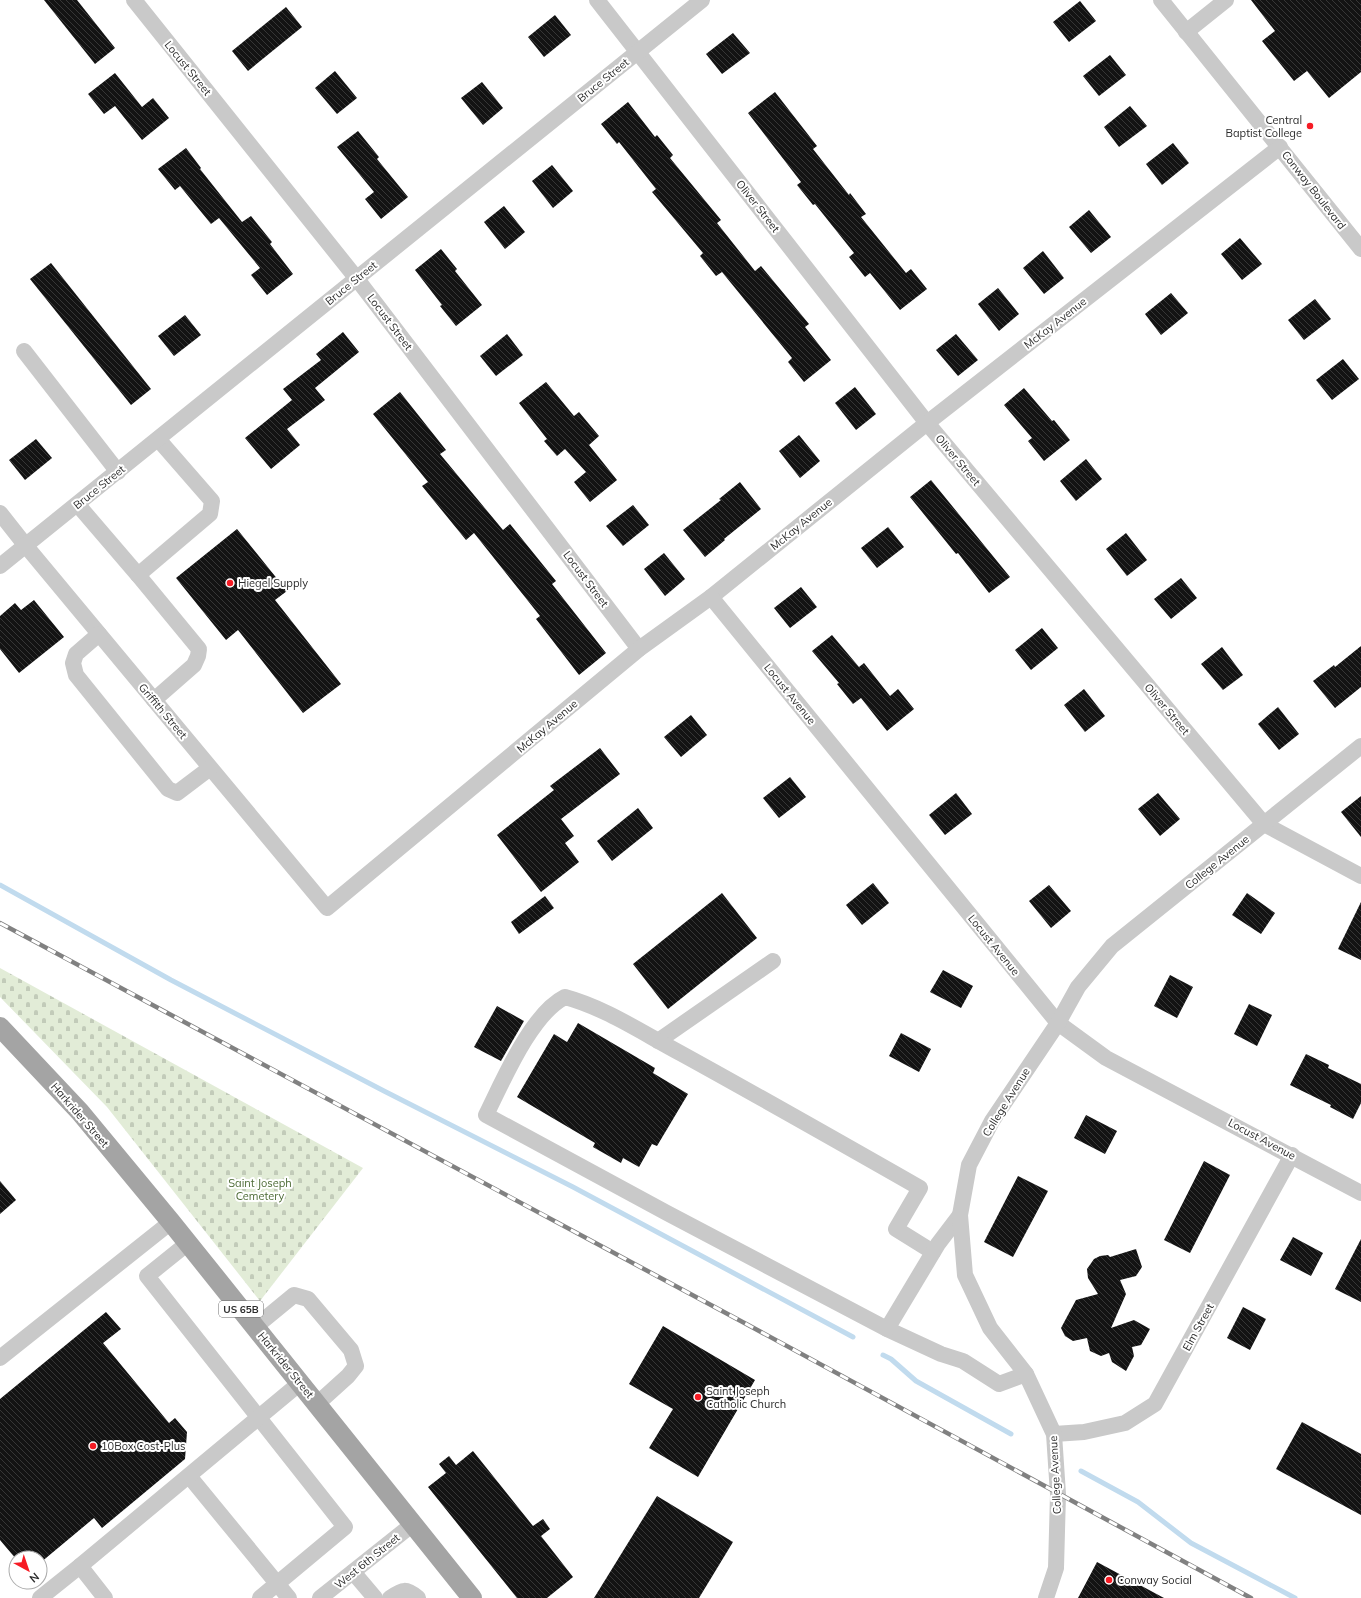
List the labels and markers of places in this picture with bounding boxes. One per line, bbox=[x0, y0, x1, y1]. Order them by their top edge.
place label: Central Baptist College bbox=[1226, 113, 1302, 140]
marker: Central Baptist College bbox=[1305, 121, 1315, 131]
place label: Hiegel Supply bbox=[238, 576, 308, 590]
marker: Hiegel Supply bbox=[225, 578, 235, 588]
place label: Saint Joseph Catholic Church bbox=[706, 1384, 786, 1411]
marker: Saint Joseph Catholic Church bbox=[693, 1392, 703, 1402]
place label: 10Box Cost-Plus bbox=[101, 1439, 185, 1453]
marker: 10Box Cost-Plus bbox=[88, 1441, 98, 1451]
place label: Conway Social bbox=[1117, 1573, 1192, 1587]
marker: Conway Social bbox=[1104, 1575, 1114, 1585]

